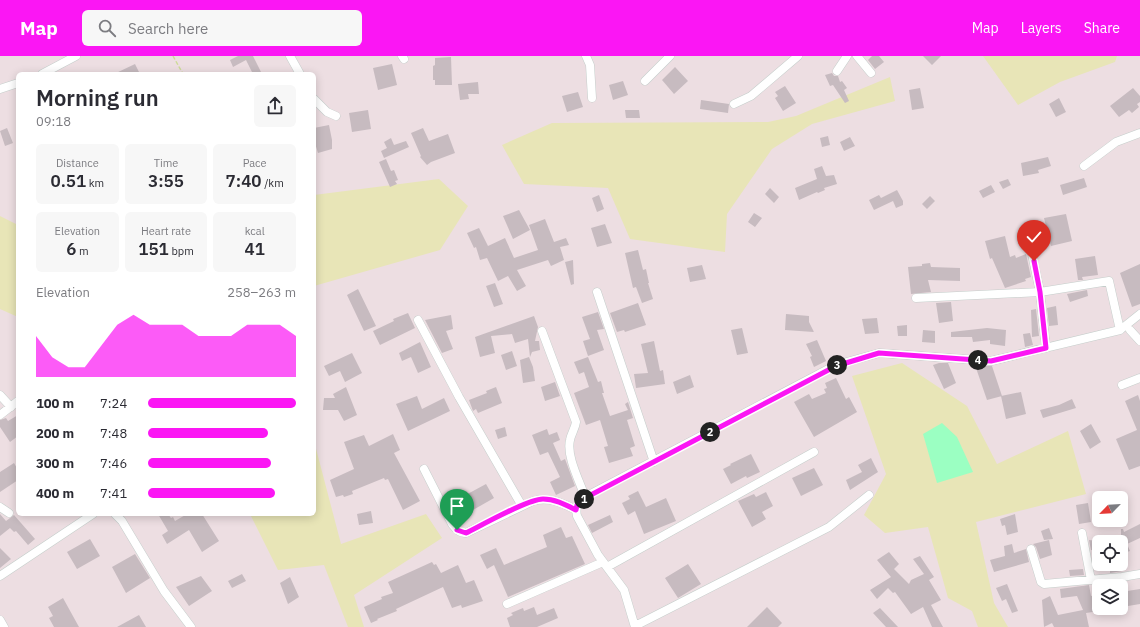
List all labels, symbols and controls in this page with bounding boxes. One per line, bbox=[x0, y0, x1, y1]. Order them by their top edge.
search box bbox=[82, 10, 362, 46]
text: Map bbox=[20, 16, 58, 40]
icon: search bbox=[96, 17, 118, 39]
text: Search here bbox=[128, 19, 208, 38]
text: Map bbox=[972, 19, 999, 37]
text: Layers bbox=[1021, 19, 1062, 37]
text: Share bbox=[1084, 19, 1120, 37]
text: Morning run bbox=[36, 83, 159, 112]
button: share bbox=[254, 85, 296, 127]
text: 09:18 bbox=[36, 113, 71, 130]
text: Distance bbox=[56, 156, 99, 170]
text: Time bbox=[154, 156, 178, 170]
text: Pace bbox=[243, 156, 267, 170]
text: 0.51 bbox=[50, 170, 86, 192]
text: 3:55 bbox=[148, 170, 184, 192]
text: 7:40 bbox=[226, 170, 262, 192]
text: km bbox=[86, 176, 104, 190]
text: /km bbox=[262, 176, 284, 190]
pin bbox=[1017, 220, 1051, 261]
text: Elevation bbox=[55, 224, 100, 238]
text: Heart rate bbox=[141, 224, 191, 238]
text: kcal bbox=[245, 224, 265, 238]
icon: check bbox=[1023, 226, 1045, 248]
text: 6 bbox=[66, 238, 76, 260]
text: 151 bbox=[138, 238, 169, 260]
text: 41 bbox=[244, 238, 265, 260]
text: m bbox=[76, 244, 89, 258]
text: bpm bbox=[169, 244, 194, 258]
text: Elevation bbox=[36, 284, 90, 301]
text: 258–263 m bbox=[227, 284, 296, 301]
pin: 4 bbox=[968, 350, 988, 370]
text: 4 bbox=[975, 353, 981, 367]
pin: 3 bbox=[827, 355, 847, 375]
text: 3 bbox=[834, 358, 840, 372]
text: 100 m bbox=[36, 395, 74, 412]
text: 7:24 bbox=[100, 395, 127, 412]
pin: 2 bbox=[700, 422, 720, 442]
text: 200 m bbox=[36, 425, 74, 442]
text: 7:48 bbox=[100, 425, 127, 442]
text: 2 bbox=[707, 425, 713, 439]
text: 300 m bbox=[36, 455, 74, 472]
text: 7:46 bbox=[100, 455, 127, 472]
text: 400 m bbox=[36, 485, 74, 502]
text: 7:41 bbox=[100, 485, 127, 502]
pin bbox=[440, 489, 474, 530]
pin: 1 bbox=[574, 489, 594, 509]
north arrow bbox=[1092, 491, 1128, 527]
map controls bbox=[1092, 491, 1128, 615]
text: 1 bbox=[581, 492, 587, 506]
icon: arrive bbox=[446, 495, 468, 517]
button: locate bbox=[1092, 535, 1128, 571]
button: layers bbox=[1092, 579, 1128, 615]

